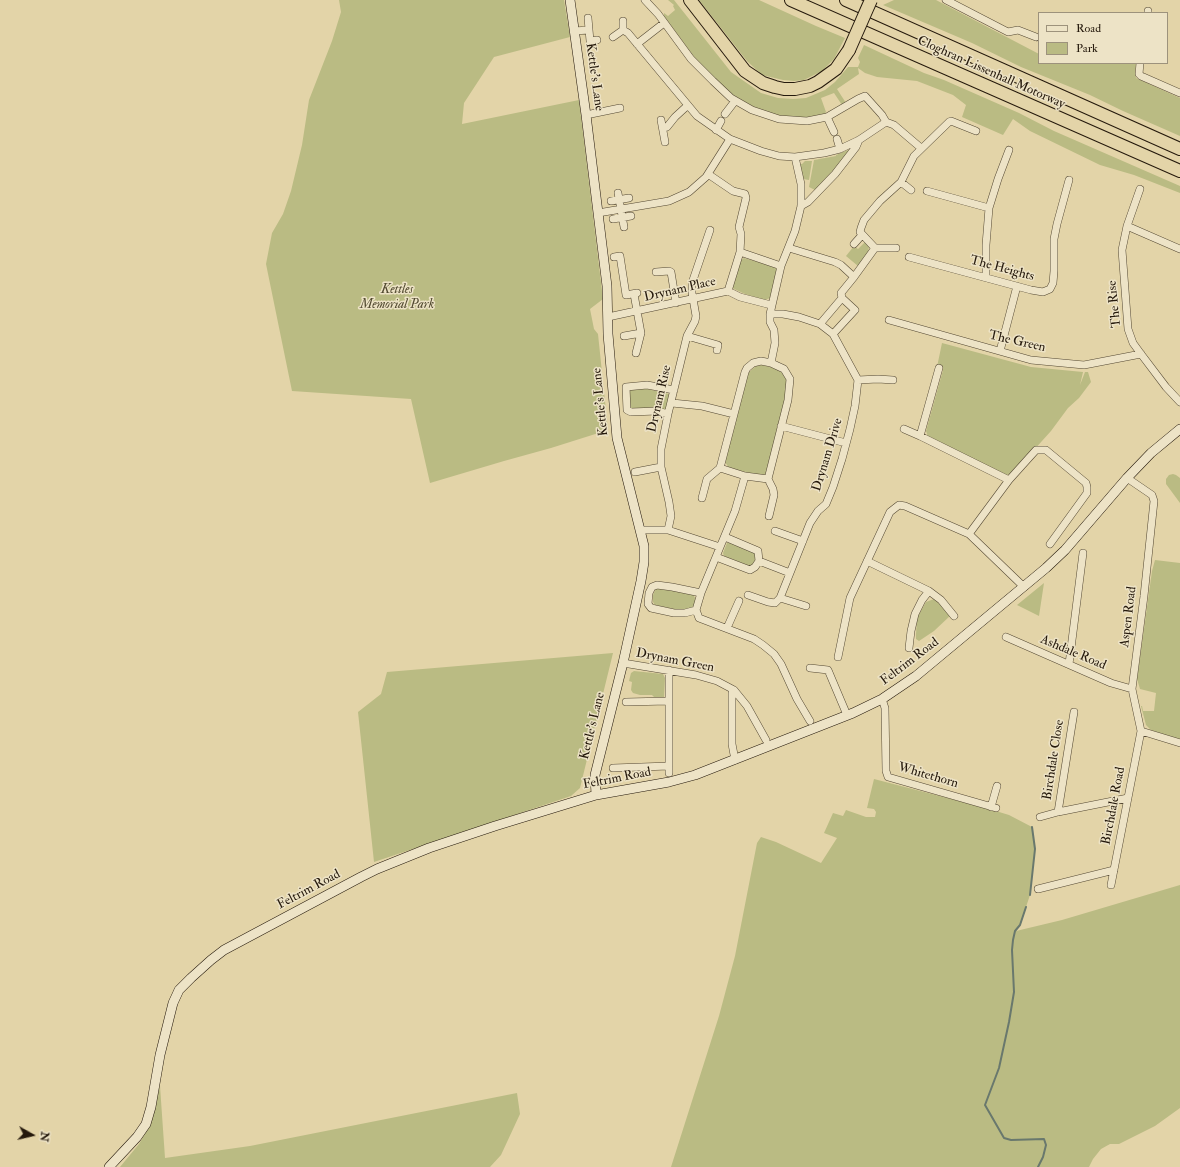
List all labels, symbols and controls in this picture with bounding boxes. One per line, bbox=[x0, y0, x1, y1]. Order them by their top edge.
legend bbox=[1038, 12, 1168, 64]
text: Road bbox=[1076, 21, 1101, 36]
street label: Cloghran Lissenhall Motorway bbox=[915, 33, 1067, 113]
text: Park bbox=[1076, 41, 1098, 56]
street label: Kettle's Lane bbox=[581, 42, 607, 112]
street label: The Heights bbox=[968, 253, 1036, 285]
street label: Drynam Place bbox=[643, 274, 717, 306]
street label: The Rise bbox=[1105, 280, 1125, 328]
park label: Kettles Memorial Park bbox=[360, 282, 434, 313]
street label: The Green bbox=[987, 328, 1047, 356]
street label: Drynam Rise bbox=[645, 364, 675, 434]
street label: Kettle's Lane bbox=[590, 367, 612, 437]
street label: Drynam Drive bbox=[809, 416, 847, 494]
street label: Aspen Road bbox=[1118, 586, 1140, 648]
street label: Ashdale Road bbox=[1038, 632, 1108, 674]
street label: Feltrim Road bbox=[878, 635, 942, 689]
street label: Drynam Green bbox=[635, 646, 715, 676]
street label: Kettle's Lane bbox=[577, 691, 609, 761]
street label: Birchdale Close bbox=[1040, 719, 1068, 801]
street label: Whitethorn bbox=[896, 760, 960, 792]
street label: Feltrim Road bbox=[582, 765, 652, 793]
street label: Birchdale Road bbox=[1099, 766, 1129, 846]
street label: Feltrim Road bbox=[275, 867, 343, 913]
north arrow bbox=[12, 1115, 52, 1155]
text: N bbox=[37, 1131, 52, 1143]

